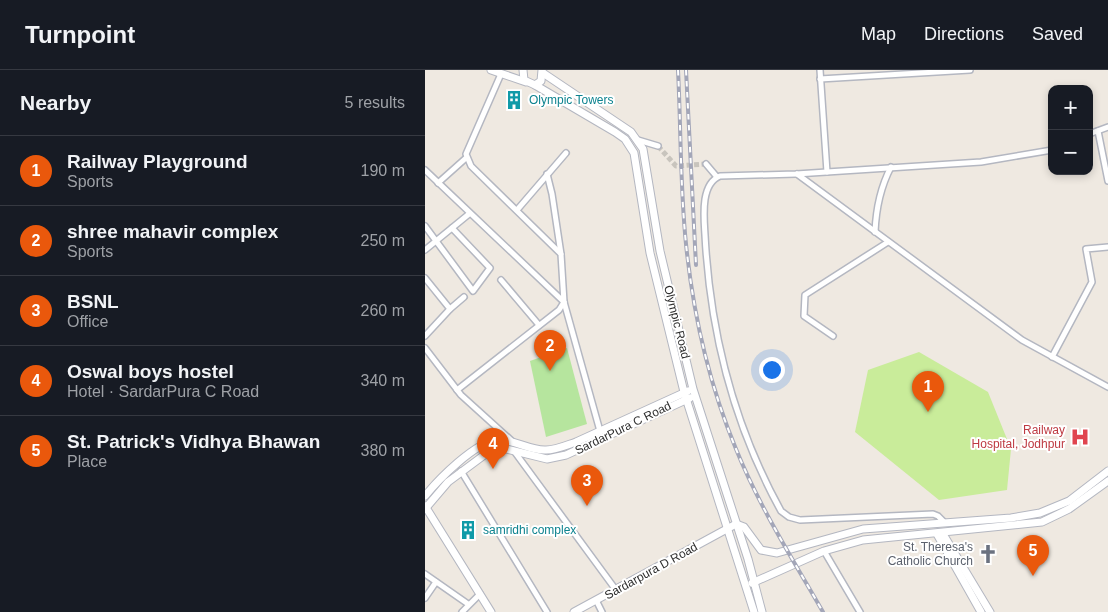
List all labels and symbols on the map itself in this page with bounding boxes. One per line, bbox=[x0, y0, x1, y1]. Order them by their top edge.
building icon: Olympic Towers bbox=[503, 89, 525, 111]
place label: Olympic Towers bbox=[529, 93, 613, 107]
street label: Olympic Road bbox=[661, 284, 693, 360]
pin: 2 bbox=[534, 330, 566, 371]
your location bbox=[759, 357, 785, 383]
pin: 1 bbox=[912, 371, 944, 412]
street label: SardarPura C Road bbox=[573, 399, 673, 457]
place label: Railway Hospital, Jodhpur bbox=[972, 423, 1065, 451]
hospital icon: Railway Hospital, Jodhpur bbox=[1069, 426, 1091, 448]
pin: 4 bbox=[477, 428, 509, 469]
pin: 3 bbox=[571, 465, 603, 506]
building icon: samridhi complex bbox=[457, 519, 479, 541]
place label: samridhi complex bbox=[483, 523, 576, 537]
pin: 5 bbox=[1017, 535, 1049, 576]
street label: Sardarpura D Road bbox=[602, 540, 700, 602]
place label: St. Theresa's Catholic Church bbox=[888, 540, 973, 568]
church icon: St. Theresa's Catholic Church bbox=[977, 543, 999, 565]

